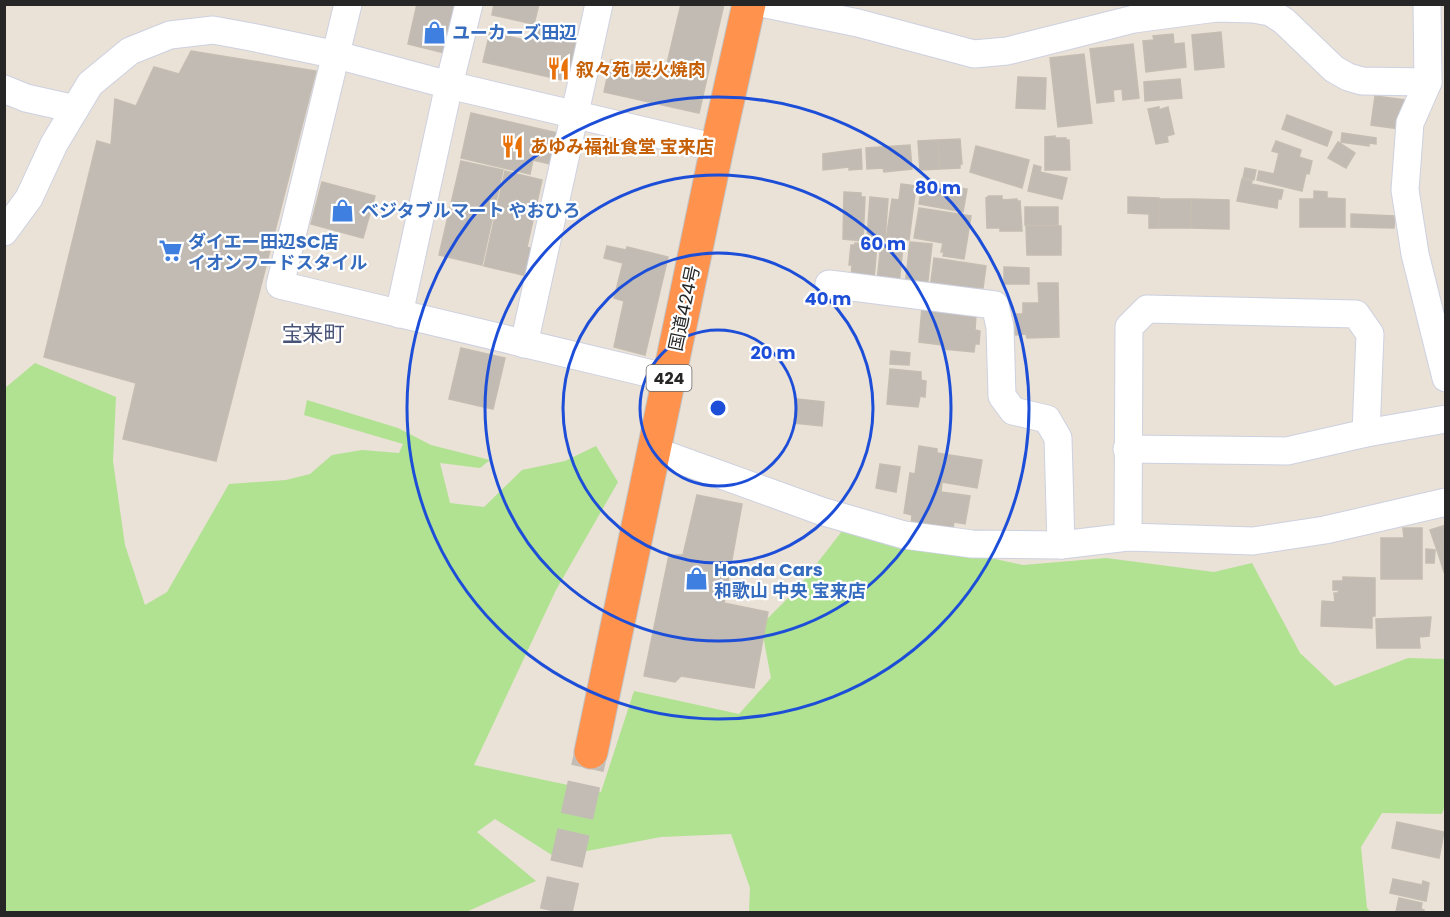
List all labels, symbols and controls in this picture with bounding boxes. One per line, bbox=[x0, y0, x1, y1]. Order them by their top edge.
shop icon: ユーカーズ田辺 bbox=[421, 19, 447, 45]
place label: ユーカーズ田辺 bbox=[452, 20, 577, 45]
restaurant icon: 叙々苑 炭火焼肉 bbox=[545, 56, 571, 82]
place label: 叙々苑 炭火焼肉 bbox=[576, 57, 706, 82]
restaurant icon: あゆみ福祉食堂 宝来店 bbox=[499, 133, 525, 159]
place label: あゆみ福祉食堂 宝来店 bbox=[530, 134, 714, 159]
text: 80 m bbox=[915, 175, 961, 200]
shop icon: ベジタブルマート やおひろ bbox=[330, 197, 356, 223]
place label: ベジタブルマート やおひろ bbox=[361, 198, 580, 223]
place label: ダイエー田辺SC店 イオンフードスタイル bbox=[188, 229, 367, 275]
text: 60 m bbox=[860, 231, 906, 256]
supermarket icon: ダイエー田辺SC店 イオンフードスタイル bbox=[157, 238, 183, 264]
street label: 国道424号 bbox=[663, 263, 705, 353]
text: 40 m bbox=[805, 286, 851, 311]
district label: 宝来町 bbox=[282, 319, 345, 348]
text: 20 m bbox=[751, 340, 795, 365]
road number: 424 bbox=[646, 365, 692, 391]
centre of rings bbox=[708, 398, 728, 418]
place label: Honda Cars 和歌山 中央 宝来店 bbox=[714, 557, 866, 603]
shop icon: Honda Cars 和歌山 中央 宝来店 bbox=[683, 566, 709, 592]

